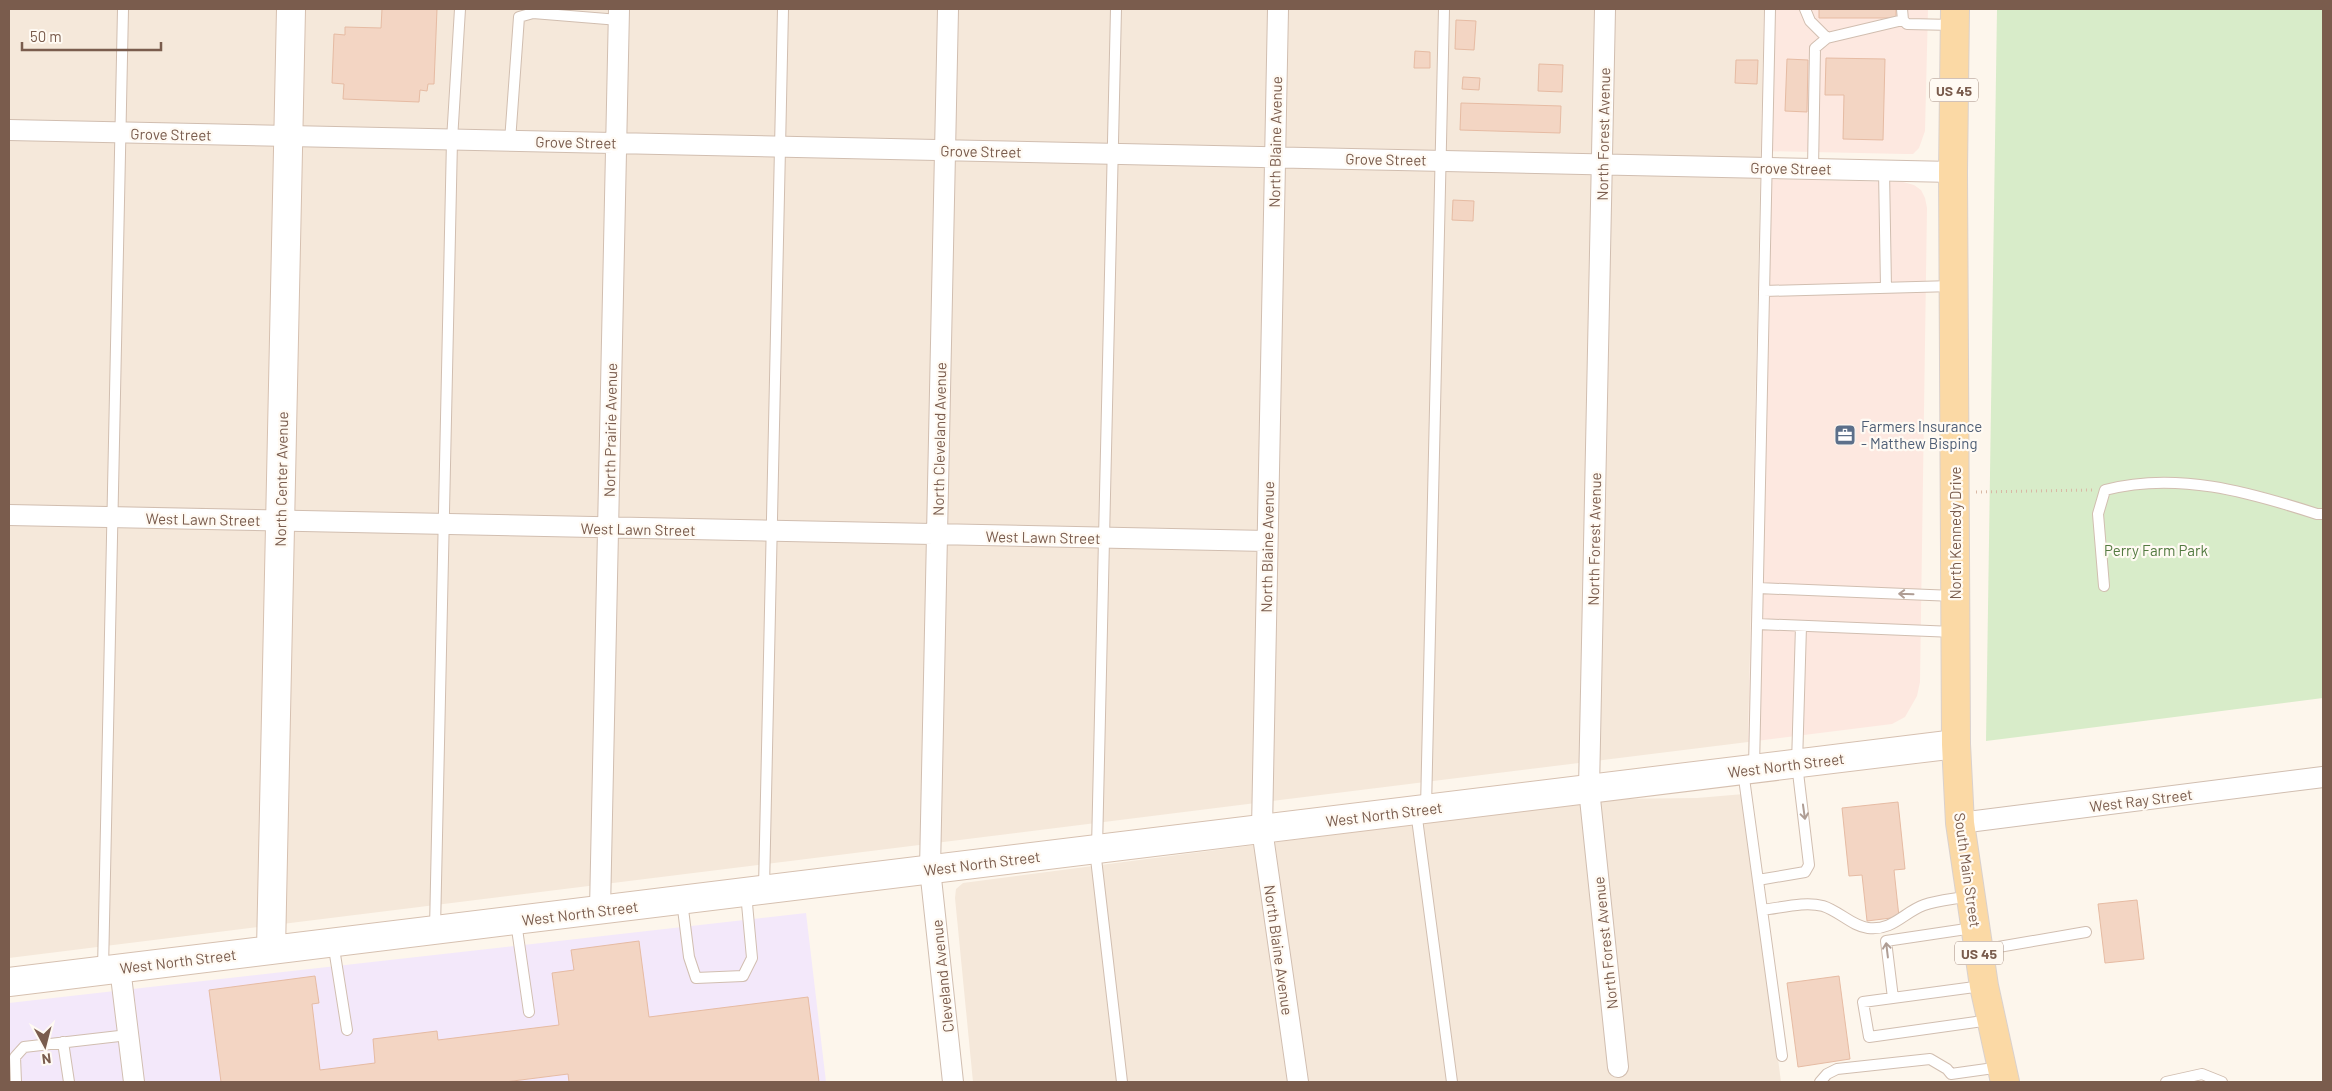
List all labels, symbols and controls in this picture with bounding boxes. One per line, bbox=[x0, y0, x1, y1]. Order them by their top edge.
scale bar bbox=[22, 20, 161, 52]
text: 50 m bbox=[30, 27, 62, 45]
street label: North Forest Avenue bbox=[1593, 67, 1613, 201]
street label: North Blaine Avenue bbox=[1265, 76, 1285, 208]
road number: US 45 bbox=[1930, 78, 1978, 102]
street label: Grove Street bbox=[130, 124, 212, 144]
street label: Grove Street bbox=[535, 132, 617, 152]
street label: Grove Street bbox=[940, 141, 1022, 161]
street label: Grove Street bbox=[1345, 149, 1427, 169]
street label: Grove Street bbox=[1750, 158, 1832, 178]
street label: North Cleveland Avenue bbox=[929, 362, 949, 516]
street label: North Prairie Avenue bbox=[600, 363, 620, 497]
street label: North Center Avenue bbox=[271, 411, 291, 547]
place label: Farmers Insurance - Matthew Bisping bbox=[1861, 417, 1982, 452]
office icon: Farmers Insurance - Matthew Bisping bbox=[1833, 423, 1857, 447]
street label: North Kennedy Drive bbox=[1946, 466, 1964, 600]
street label: North Forest Avenue bbox=[1584, 472, 1604, 606]
street label: North Blaine Avenue bbox=[1257, 481, 1277, 613]
street label: West Lawn Street bbox=[145, 509, 261, 529]
street label: West Lawn Street bbox=[580, 519, 696, 539]
street label: West Lawn Street bbox=[985, 527, 1101, 547]
park label: Perry Farm Park bbox=[2104, 541, 2208, 559]
one-way arrow bbox=[1899, 589, 1915, 599]
street label: West North Street bbox=[1727, 749, 1845, 781]
street label: West Ray Street bbox=[2089, 785, 2193, 815]
street label: West North Street bbox=[1325, 798, 1443, 830]
one-way arrow bbox=[1799, 804, 1809, 820]
street label: South Main Street bbox=[1951, 811, 1985, 929]
street label: West North Street bbox=[923, 847, 1041, 879]
street label: North Forest Avenue bbox=[1589, 876, 1621, 1010]
street label: North Blaine Avenue bbox=[1261, 884, 1297, 1016]
street label: West North Street bbox=[521, 897, 639, 929]
street label: Cleveland Avenue bbox=[927, 919, 957, 1033]
road number: US 45 bbox=[1955, 941, 2003, 964]
one-way arrow bbox=[1882, 942, 1892, 958]
street label: West North Street bbox=[119, 945, 237, 977]
north arrow bbox=[20, 1021, 70, 1071]
text: N bbox=[41, 1050, 52, 1068]

